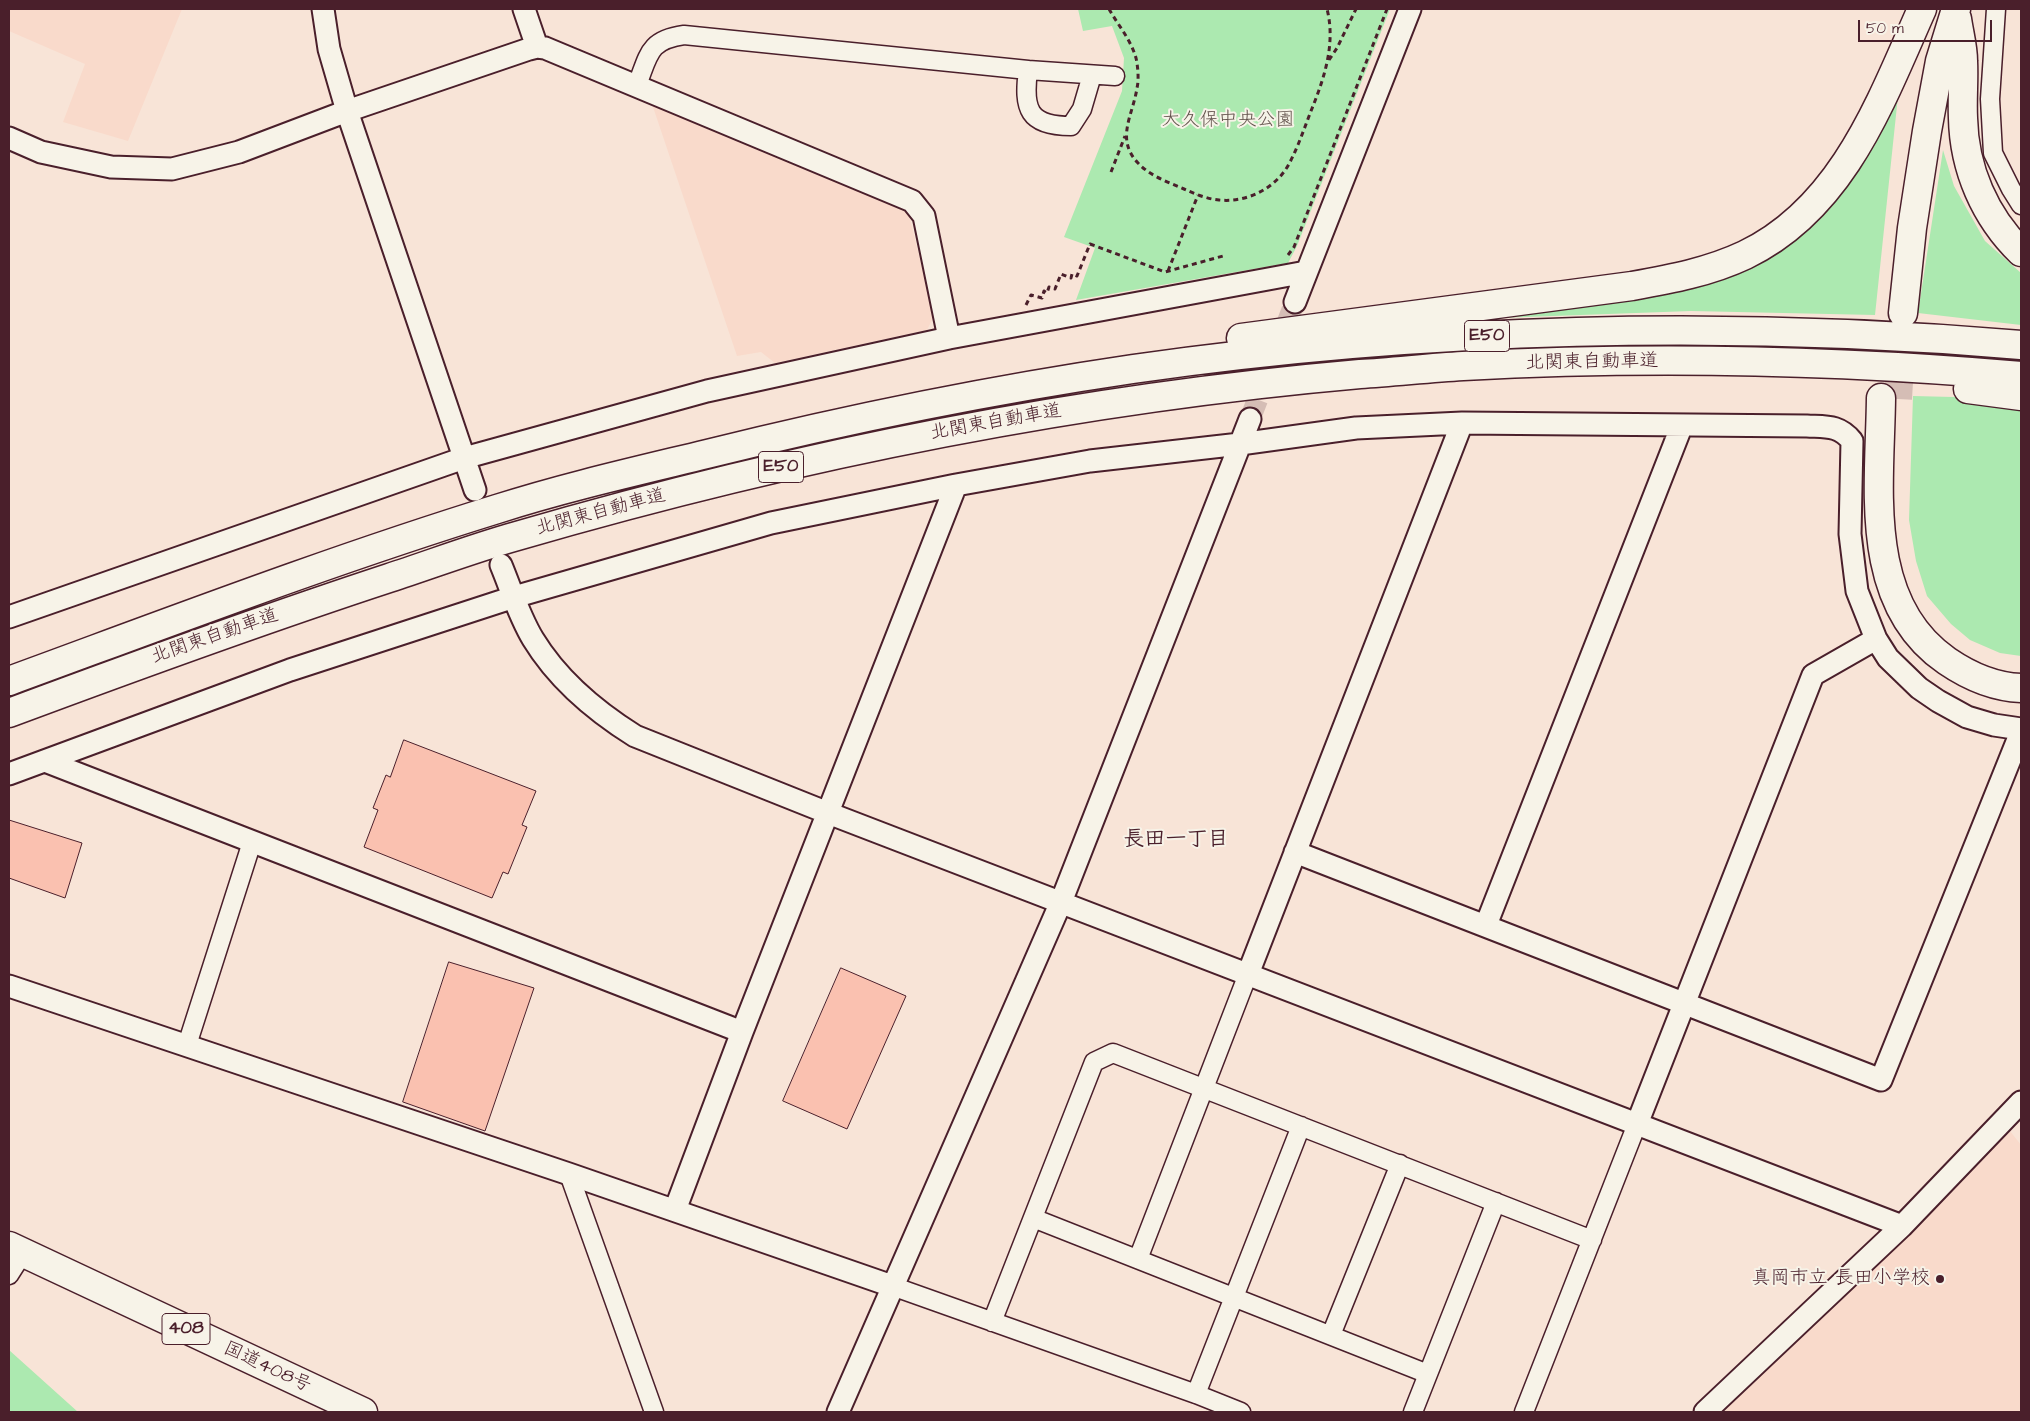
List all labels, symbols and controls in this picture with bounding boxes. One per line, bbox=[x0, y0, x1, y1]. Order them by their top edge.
scale bar bbox=[1860, 10, 1994, 42]
text: 50 m bbox=[1866, 18, 1904, 39]
park label: 大久保中央公園 bbox=[1162, 110, 1294, 132]
road number: E50 bbox=[1464, 321, 1510, 352]
street label: 北関東自動車道 bbox=[1525, 350, 1659, 376]
street label: 北関東自動車道 bbox=[929, 400, 1063, 446]
road number: E50 bbox=[758, 452, 804, 482]
street label: 北関東自動車道 bbox=[534, 485, 668, 541]
street label: 北関東自動車道 bbox=[148, 605, 282, 669]
district label: 長田一丁目 bbox=[1124, 828, 1228, 854]
place label: 真岡市立 長田小学校 bbox=[1751, 1268, 1930, 1290]
marker: 真岡市立 長田小学校 bbox=[1934, 1273, 1946, 1285]
road number: 408 bbox=[162, 1314, 210, 1345]
street label: 国道408号 bbox=[219, 1338, 315, 1398]

